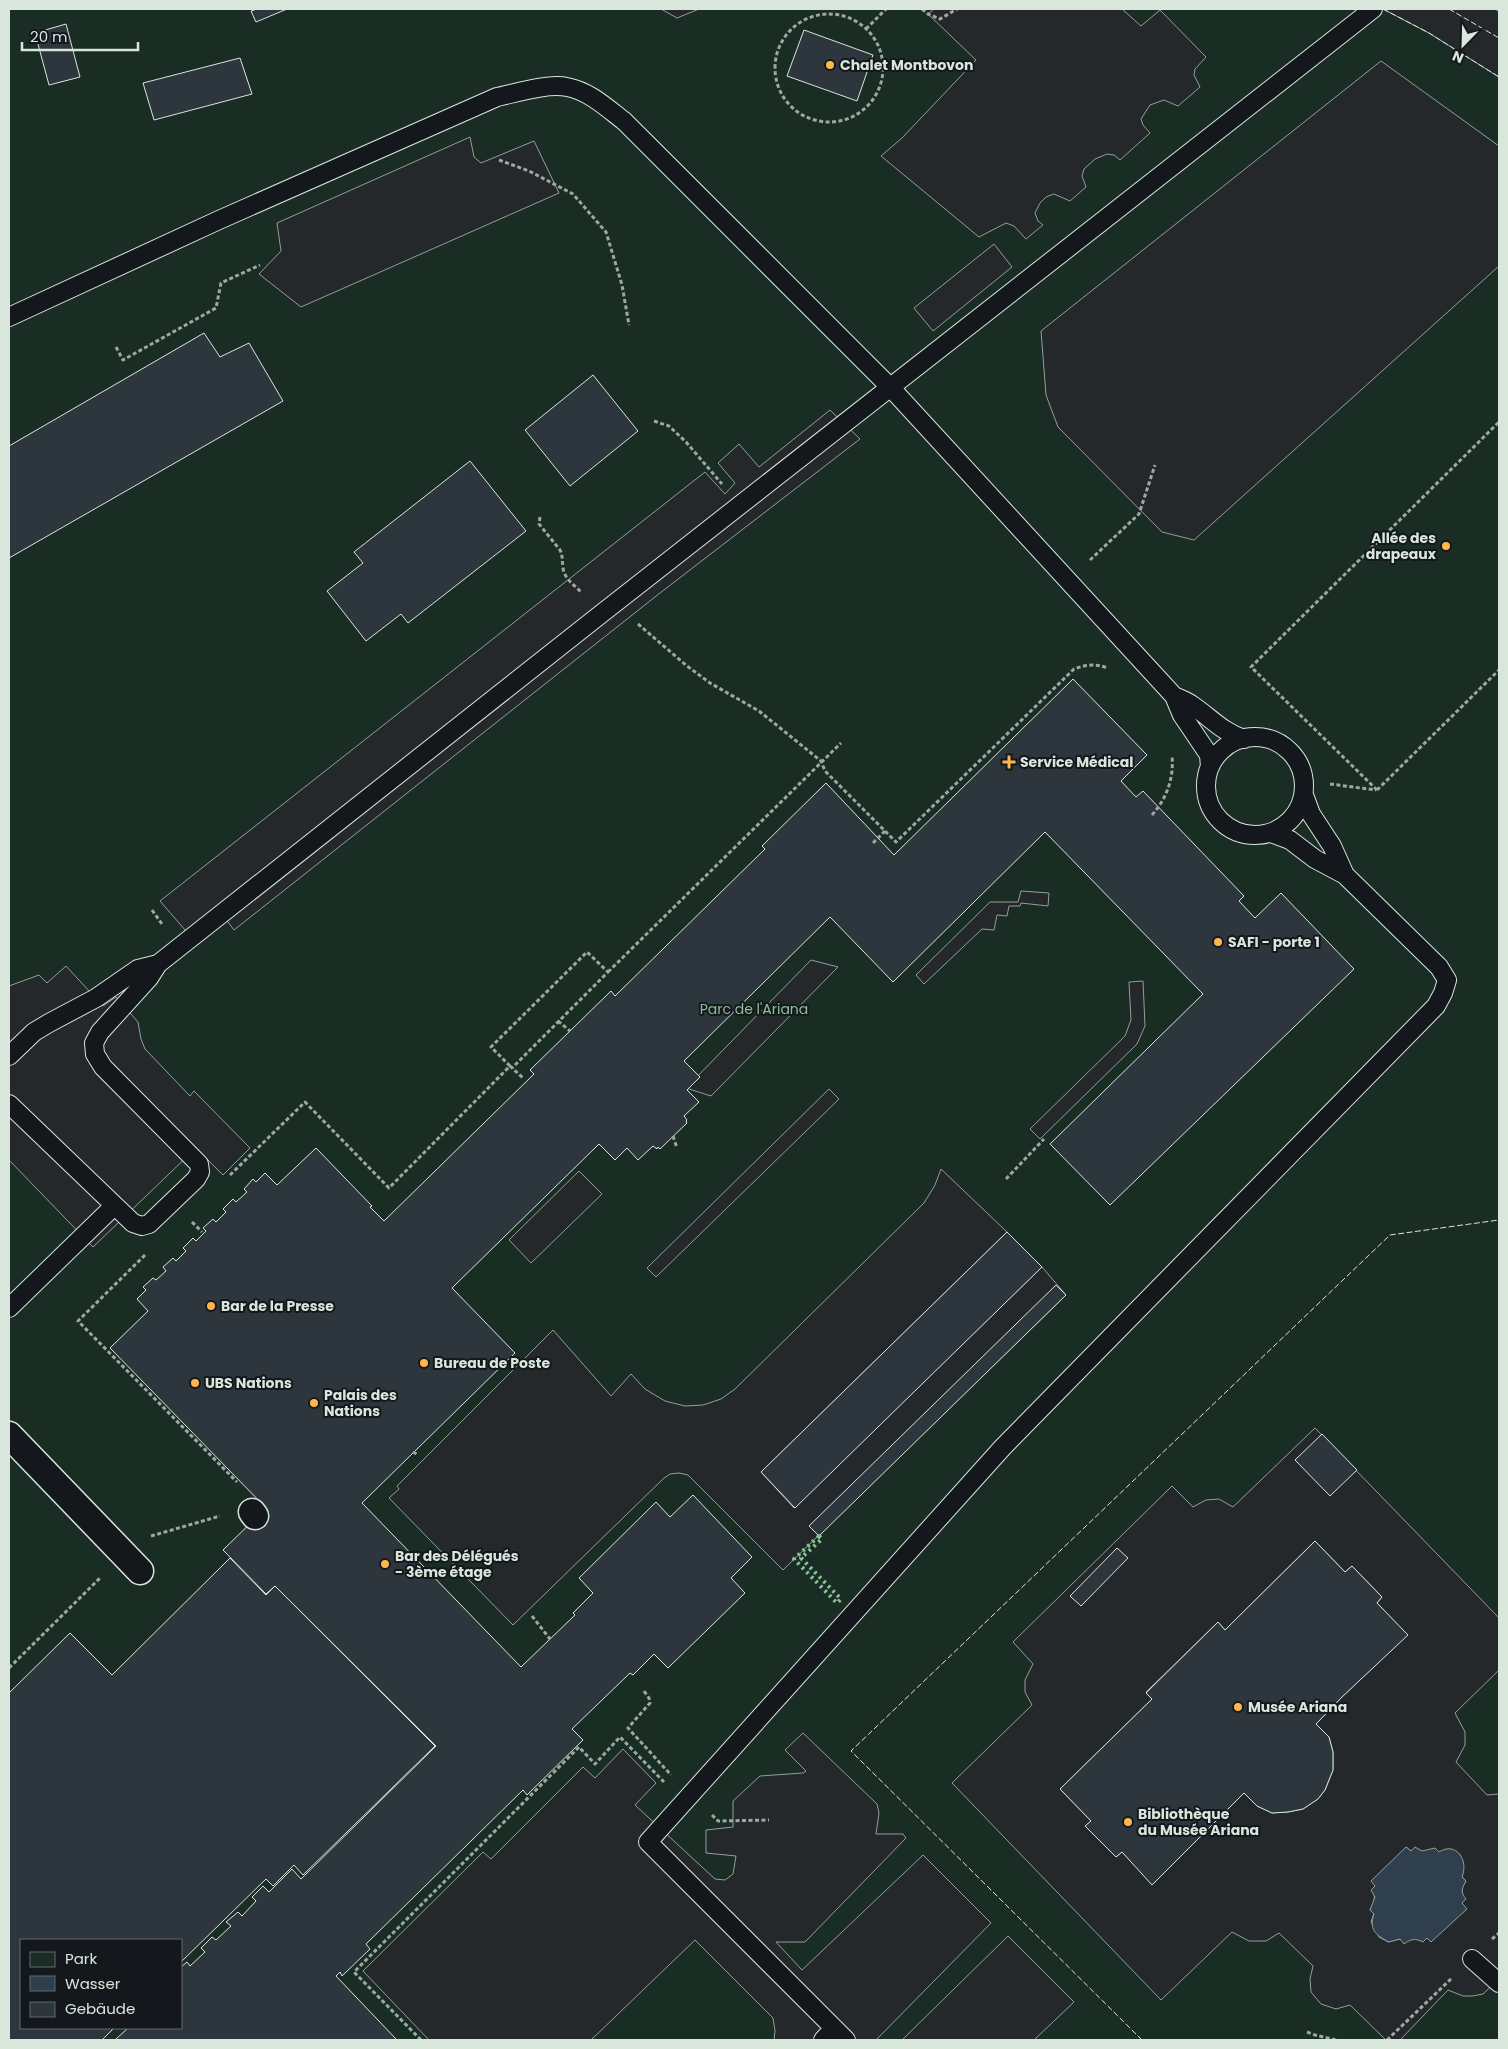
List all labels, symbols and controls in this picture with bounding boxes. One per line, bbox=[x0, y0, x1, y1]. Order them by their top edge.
scale bar bbox=[22, 20, 139, 52]
north arrow bbox=[1438, 20, 1488, 70]
text: 20 m bbox=[30, 26, 68, 47]
text: N bbox=[1449, 46, 1467, 68]
place label: Chalet Montbovon bbox=[840, 55, 973, 75]
marker: Chalet Montbovon bbox=[824, 59, 836, 71]
place label: Allée des drapeaux bbox=[1366, 528, 1437, 564]
marker: Allée des drapeaux bbox=[1440, 540, 1452, 552]
place label: Service Médical bbox=[1020, 752, 1133, 772]
marker: Service Médical bbox=[1002, 755, 1016, 769]
place label: SAFI - porte 1 bbox=[1228, 932, 1320, 952]
marker: SAFI - porte 1 bbox=[1212, 936, 1224, 948]
park label: Parc de l'Ariana bbox=[700, 999, 808, 1019]
place label: Bar de la Presse bbox=[221, 1296, 334, 1316]
marker: Bar de la Presse bbox=[205, 1300, 217, 1312]
place label: Bureau de Poste bbox=[434, 1353, 550, 1373]
marker: Bureau de Poste bbox=[418, 1357, 430, 1369]
place label: UBS Nations bbox=[205, 1373, 292, 1393]
marker: UBS Nations bbox=[189, 1377, 201, 1389]
place label: Palais des Nations bbox=[324, 1385, 397, 1421]
marker: Palais des Nations bbox=[308, 1397, 320, 1409]
place label: Bar des Délégués - 3ème étage bbox=[395, 1546, 519, 1582]
marker: Bar des Délégués - 3ème étage bbox=[379, 1558, 391, 1570]
place label: Musée Ariana bbox=[1248, 1697, 1347, 1717]
marker: Musée Ariana bbox=[1232, 1701, 1244, 1713]
place label: Bibliothèque du Musée Ariana bbox=[1138, 1804, 1259, 1840]
marker: Bibliothèque du Musée Ariana bbox=[1122, 1816, 1134, 1828]
legend bbox=[20, 1939, 182, 2029]
text: Park bbox=[65, 1948, 97, 1969]
text: Wasser bbox=[65, 1973, 121, 1994]
text: Gebäude bbox=[65, 1998, 135, 2019]

